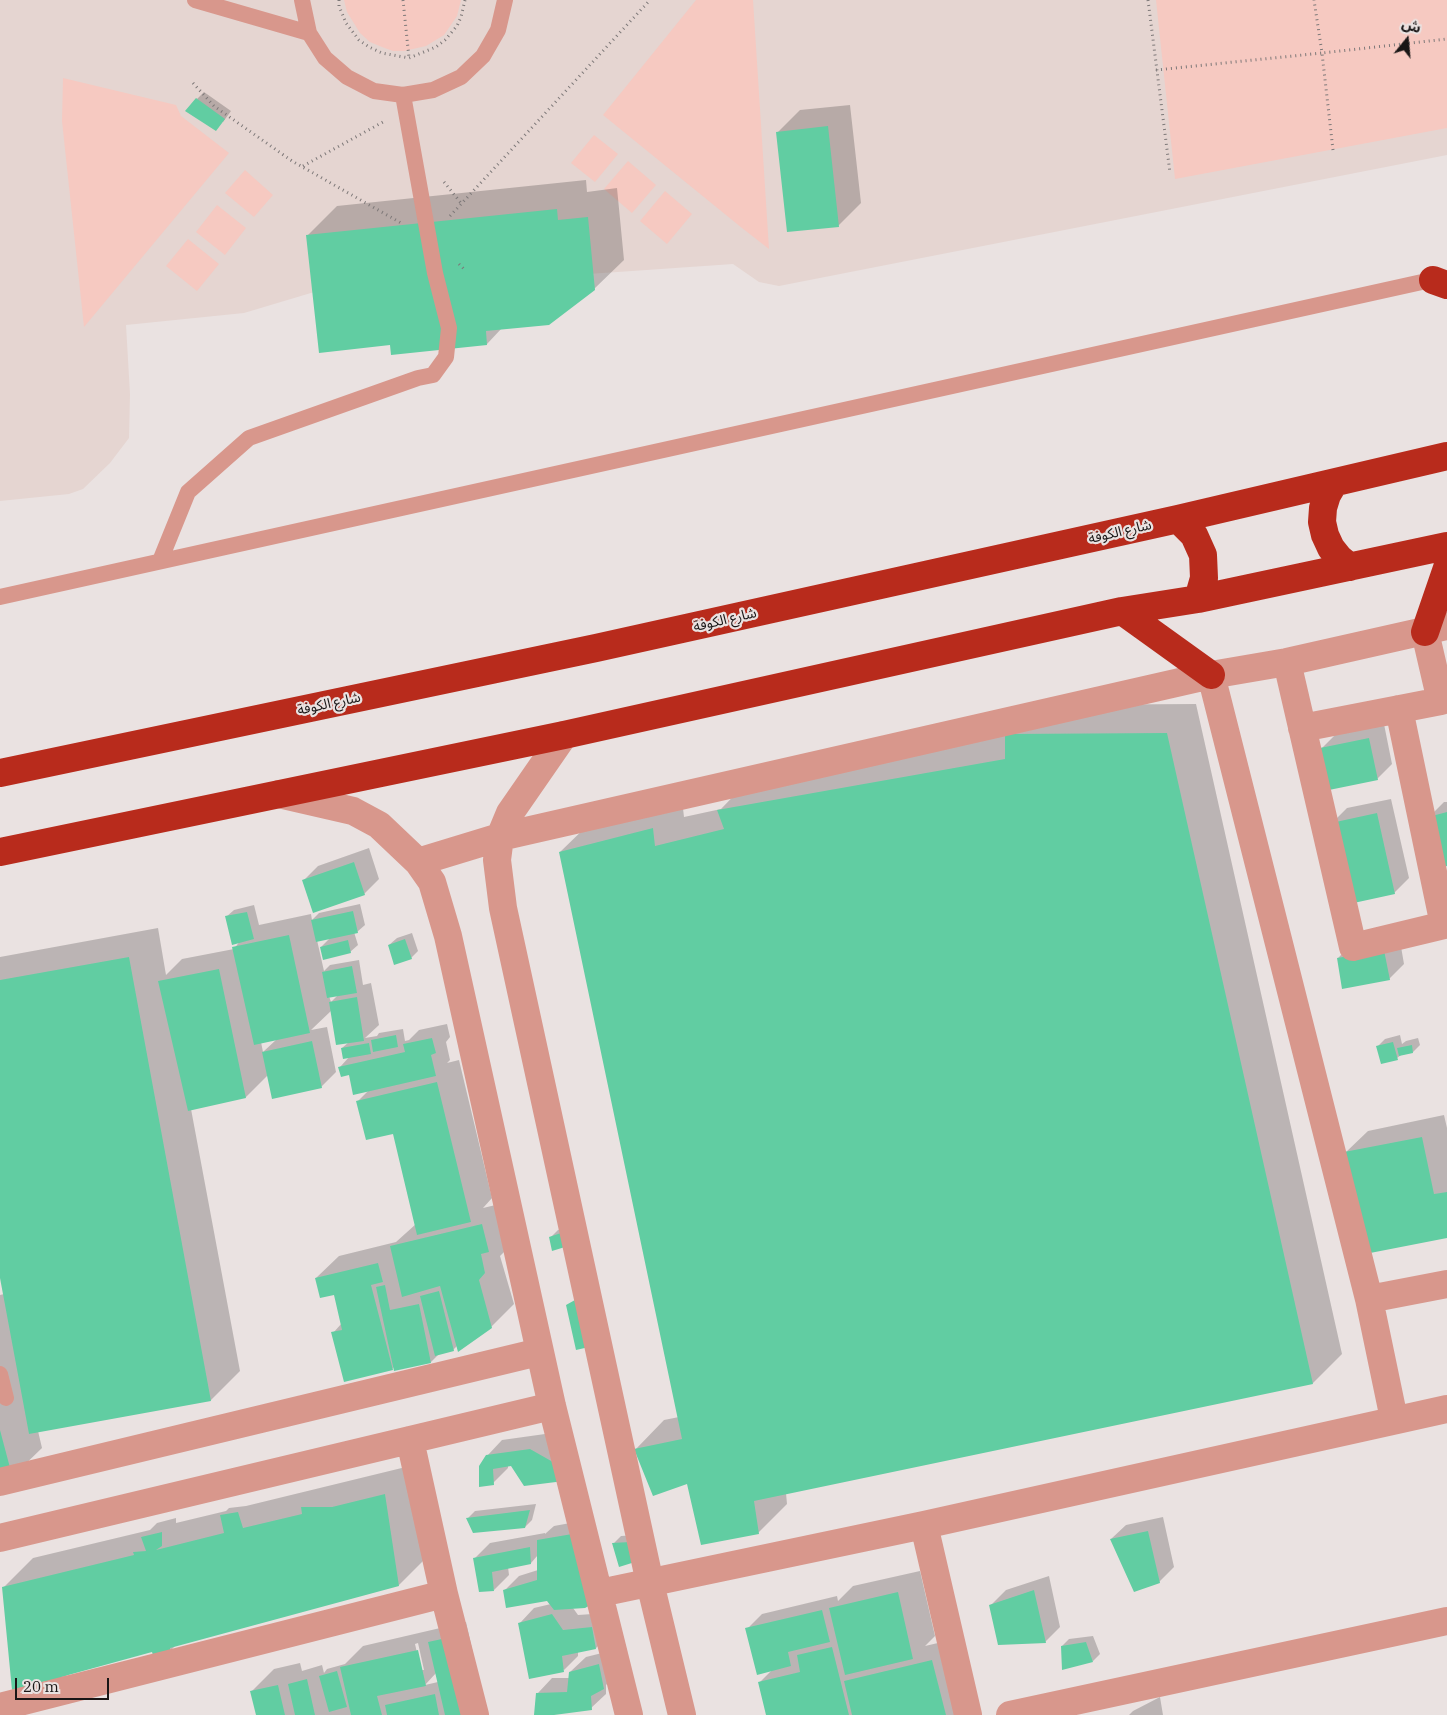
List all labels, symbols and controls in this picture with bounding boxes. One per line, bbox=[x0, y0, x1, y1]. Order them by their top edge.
text: ش bbox=[1400, 14, 1423, 37]
north arrow bbox=[1382, 15, 1432, 65]
street label: شارع الكوفة bbox=[1087, 517, 1153, 547]
street label: شارع الكوفة bbox=[692, 605, 758, 635]
street label: شارع الكوفة bbox=[296, 689, 362, 719]
scale bar bbox=[18, 1668, 111, 1700]
text: 20 m bbox=[23, 1677, 59, 1696]

